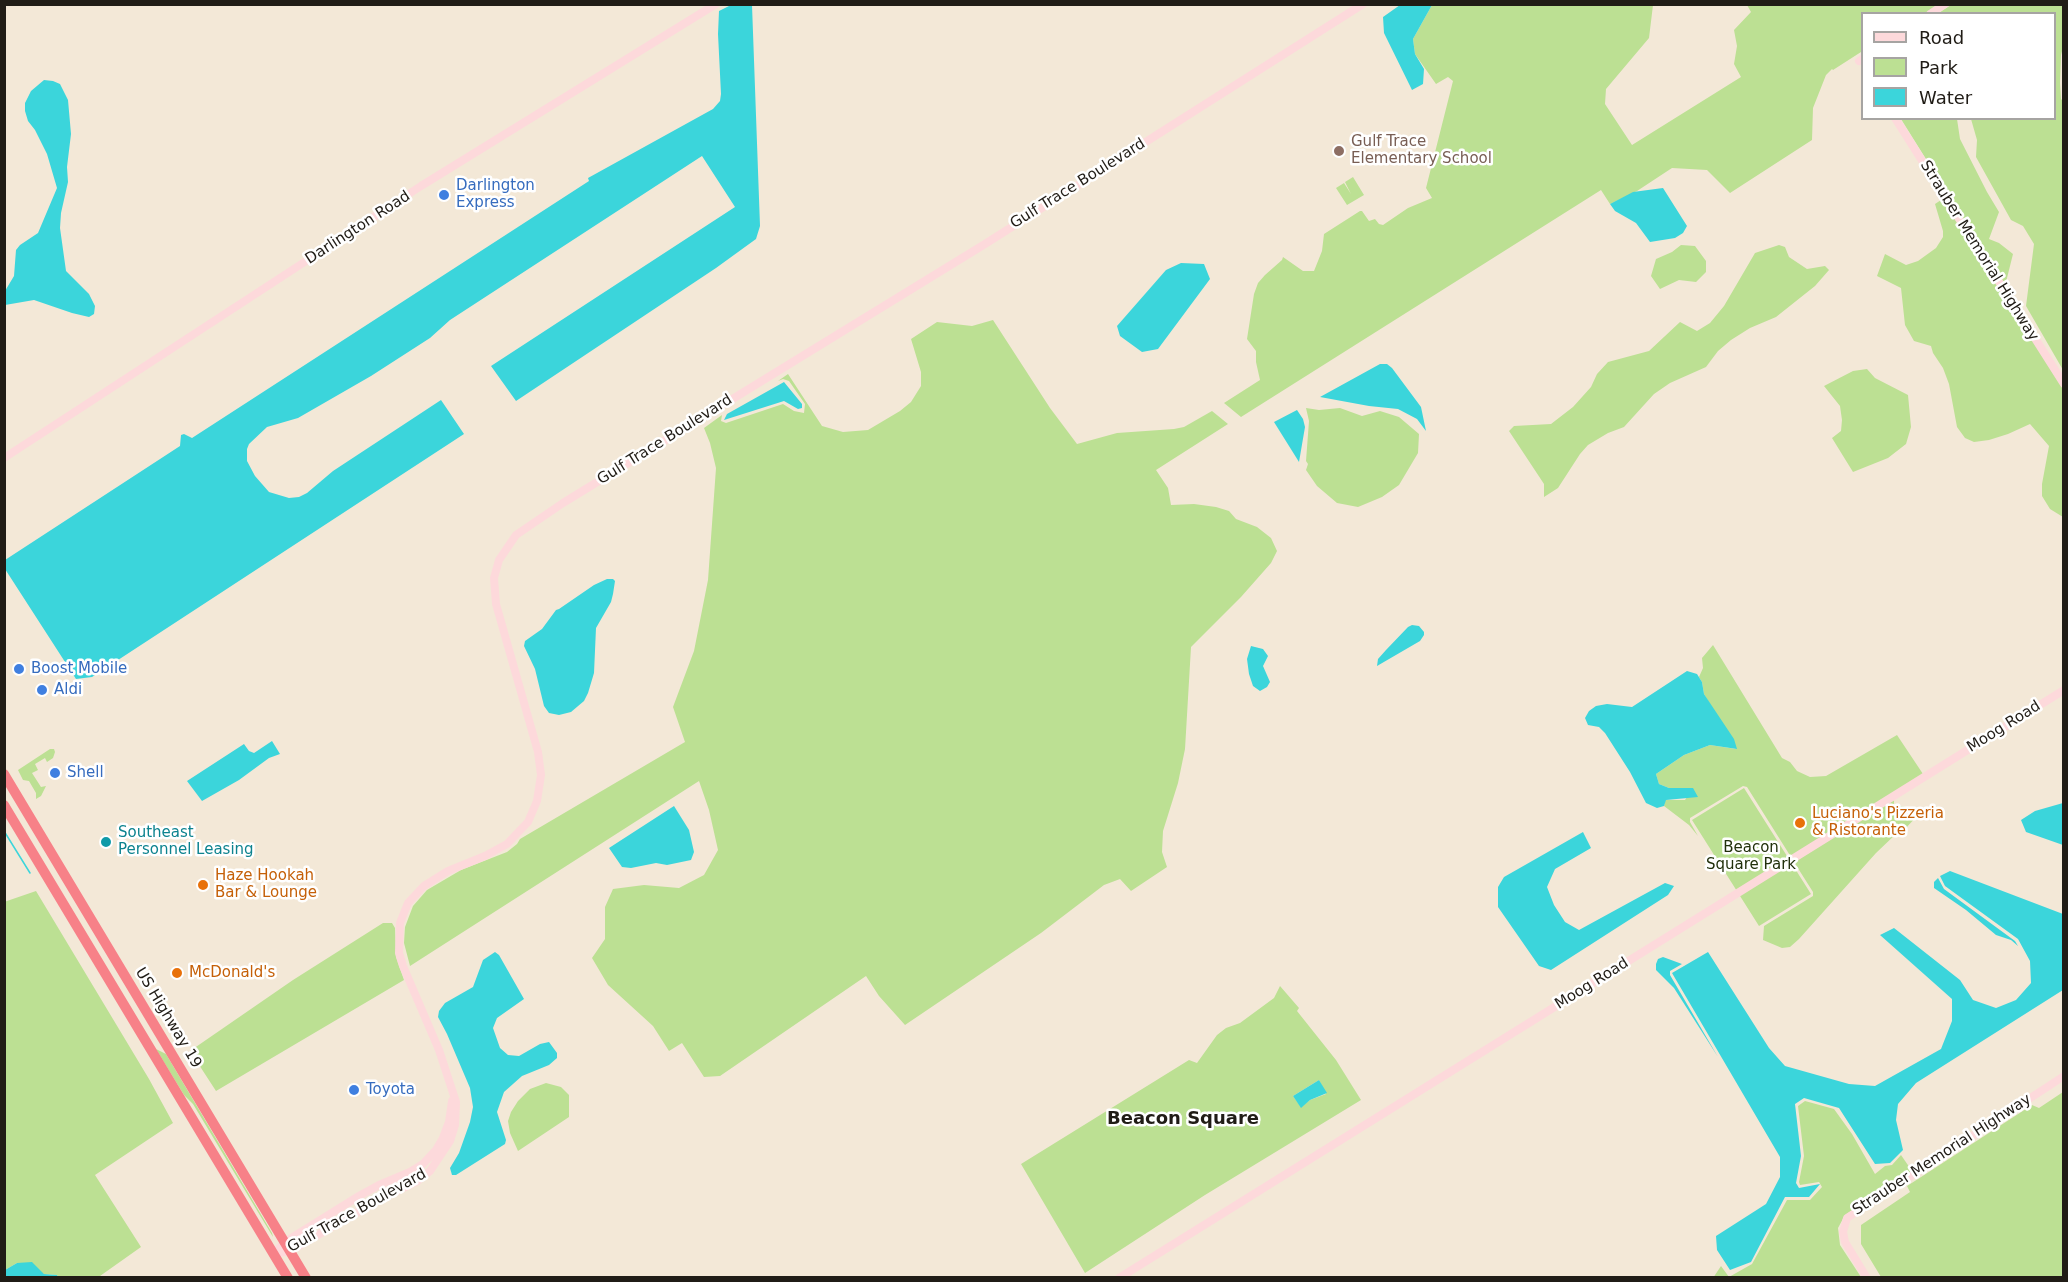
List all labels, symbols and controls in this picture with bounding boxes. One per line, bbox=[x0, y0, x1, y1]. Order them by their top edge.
legend bbox=[1861, 12, 2056, 120]
text: Road bbox=[1919, 27, 1964, 48]
text: Park bbox=[1919, 57, 1958, 78]
text: Water bbox=[1919, 87, 1972, 108]
place label: Gulf Trace Elementary School bbox=[1351, 133, 1492, 168]
street label: Gulf Trace Boulevard bbox=[1007, 135, 1149, 233]
marker: Gulf Trace Elementary School bbox=[1332, 144, 1346, 158]
street label: Strauber Memorial Highway bbox=[1916, 158, 2042, 344]
place label: Darlington Express bbox=[456, 177, 535, 212]
street label: Darlington Road bbox=[302, 187, 414, 269]
marker: Darlington Express bbox=[437, 188, 451, 202]
street label: Gulf Trace Boulevard bbox=[594, 391, 736, 489]
place label: Boost Mobile bbox=[31, 660, 127, 678]
marker: Boost Mobile bbox=[12, 662, 26, 676]
place label: Aldi bbox=[54, 681, 82, 699]
marker: Aldi bbox=[35, 683, 49, 697]
street label: Moog Road bbox=[1964, 697, 2044, 757]
place label: Shell bbox=[67, 764, 104, 782]
marker: Shell bbox=[48, 766, 62, 780]
place label: Luciano's Pizzeria & Ristorante bbox=[1812, 805, 1944, 840]
marker: Luciano's Pizzeria & Ristorante bbox=[1793, 816, 1807, 830]
place label: Southeast Personnel Leasing bbox=[118, 824, 254, 859]
marker: Southeast Personnel Leasing bbox=[99, 835, 113, 849]
park label: Beacon Square Park bbox=[1706, 839, 1796, 874]
place label: Haze Hookah Bar & Lounge bbox=[215, 867, 317, 902]
marker: Haze Hookah Bar & Lounge bbox=[196, 878, 210, 892]
street label: Moog Road bbox=[1552, 954, 1632, 1014]
place label: McDonald's bbox=[189, 964, 275, 982]
street label: US Highway 19 bbox=[131, 965, 205, 1071]
marker: McDonald's bbox=[170, 966, 184, 980]
place label: Toyota bbox=[366, 1081, 415, 1099]
marker: Toyota bbox=[347, 1083, 361, 1097]
street label: Strauber Memorial Highway bbox=[1849, 1090, 2035, 1220]
district label: Beacon Square bbox=[1107, 1108, 1259, 1130]
street label: Gulf Trace Boulevard bbox=[285, 1165, 429, 1257]

